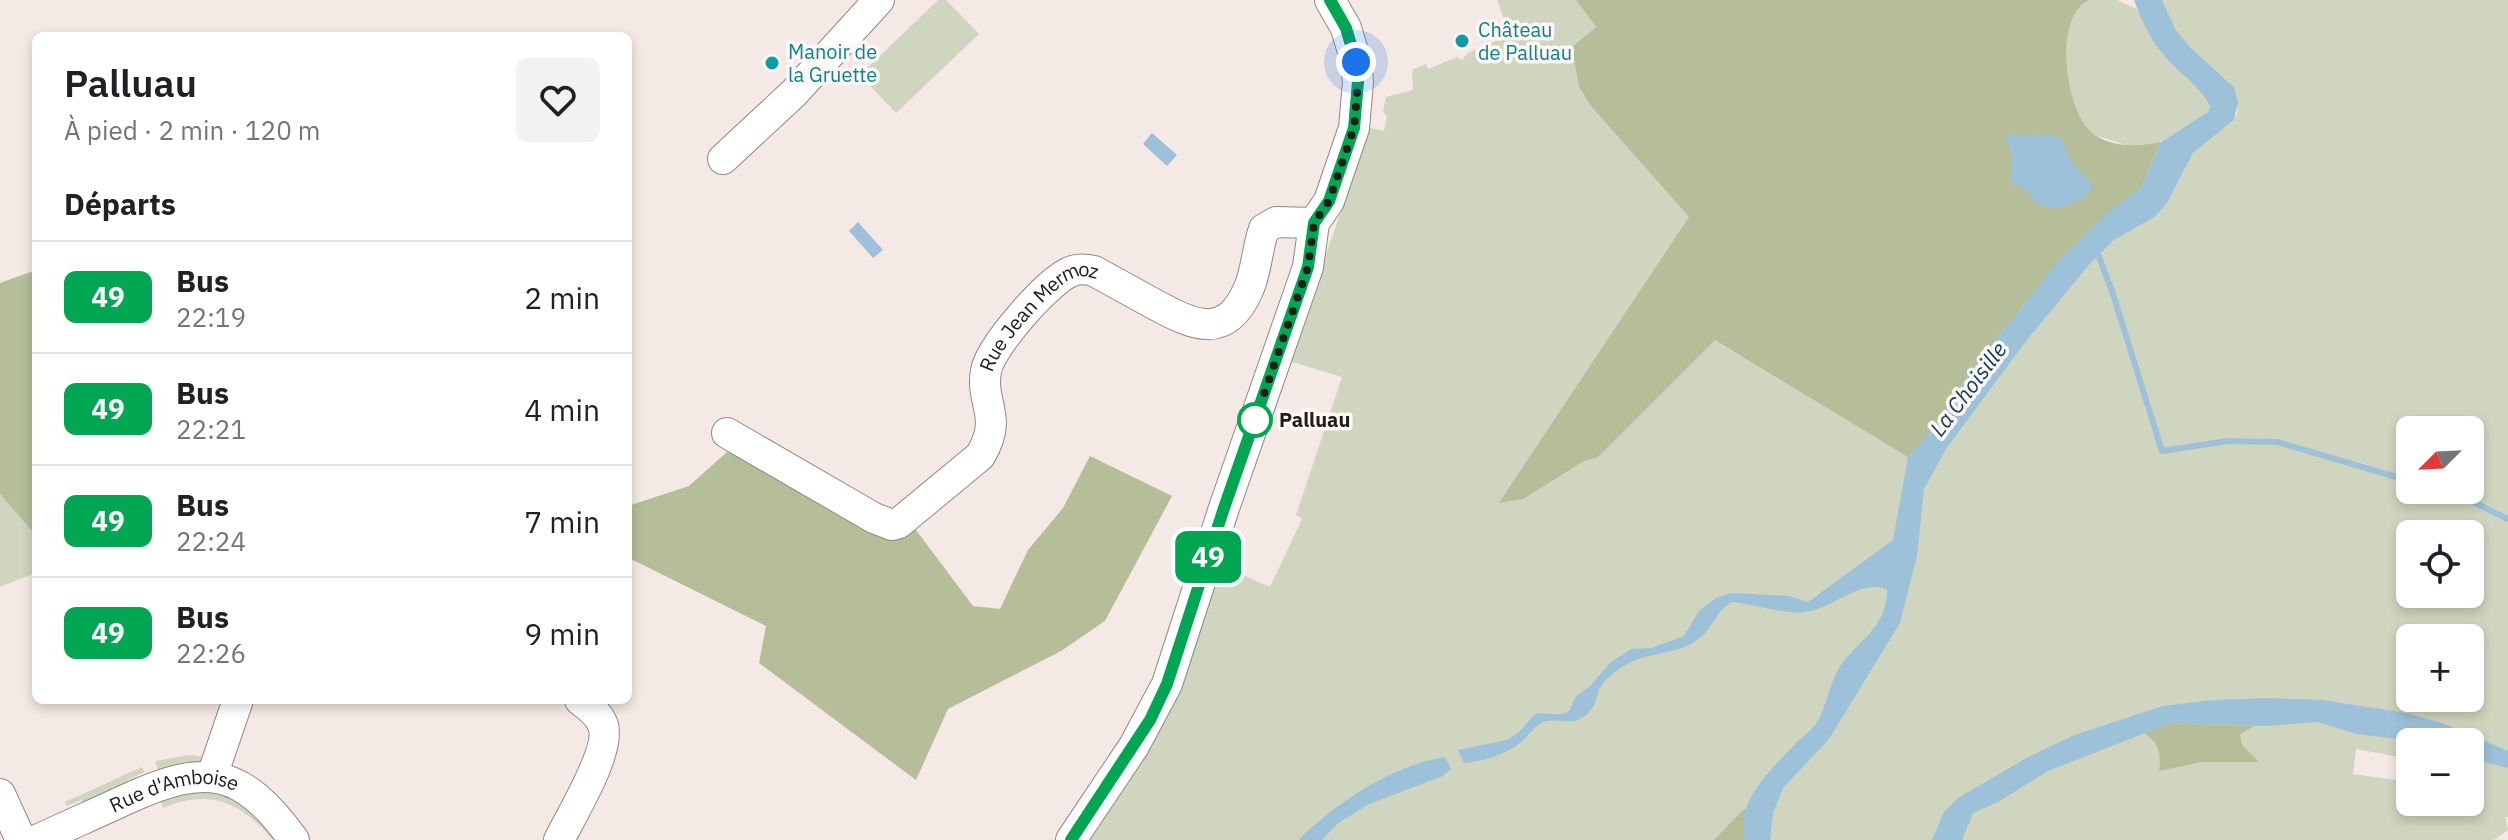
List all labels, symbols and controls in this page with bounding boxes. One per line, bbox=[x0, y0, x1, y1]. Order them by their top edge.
place label: Château de Palluau bbox=[1478, 16, 1572, 66]
marker: Château de Palluau bbox=[1453, 32, 1471, 50]
place label: Manoir de la Gruette bbox=[788, 38, 877, 88]
your location bbox=[1336, 42, 1376, 82]
marker: Manoir de la Gruette bbox=[763, 54, 781, 72]
text: Palluau bbox=[64, 58, 197, 107]
button: heart bbox=[516, 58, 600, 142]
text: À pied · 2 min · 120 m bbox=[64, 113, 321, 147]
text: Départs bbox=[64, 184, 176, 223]
street label: Rue Jean Mermoz bbox=[973, 255, 1102, 375]
text: Bus bbox=[176, 261, 229, 300]
text: 49 bbox=[91, 278, 125, 315]
text: 2 min bbox=[524, 278, 600, 317]
text: 22:19 bbox=[176, 300, 246, 334]
water label: La Choisille bbox=[1923, 336, 2013, 442]
text: Bus bbox=[176, 373, 229, 412]
text: 49 bbox=[91, 390, 125, 427]
text: 4 min bbox=[524, 390, 600, 429]
marker: Palluau bbox=[1238, 403, 1272, 437]
place label: Palluau bbox=[1279, 406, 1350, 433]
text: 22:21 bbox=[176, 412, 246, 446]
north arrow bbox=[2396, 416, 2484, 504]
map controls bbox=[2396, 416, 2484, 816]
text: Bus bbox=[176, 485, 229, 524]
text: 49 bbox=[91, 502, 125, 539]
text: 7 min bbox=[524, 502, 600, 541]
button: locate bbox=[2396, 520, 2484, 608]
text: 22:24 bbox=[176, 524, 246, 558]
line badge: 49 bbox=[1172, 531, 1244, 583]
text: 49 bbox=[1191, 538, 1225, 575]
text: Bus bbox=[176, 597, 229, 636]
text: 49 bbox=[91, 614, 125, 651]
text: 9 min bbox=[524, 614, 600, 653]
button: + bbox=[2396, 624, 2484, 712]
text: 22:26 bbox=[176, 636, 246, 670]
button: − bbox=[2396, 728, 2484, 816]
street label: Rue d'Amboise bbox=[105, 763, 244, 818]

